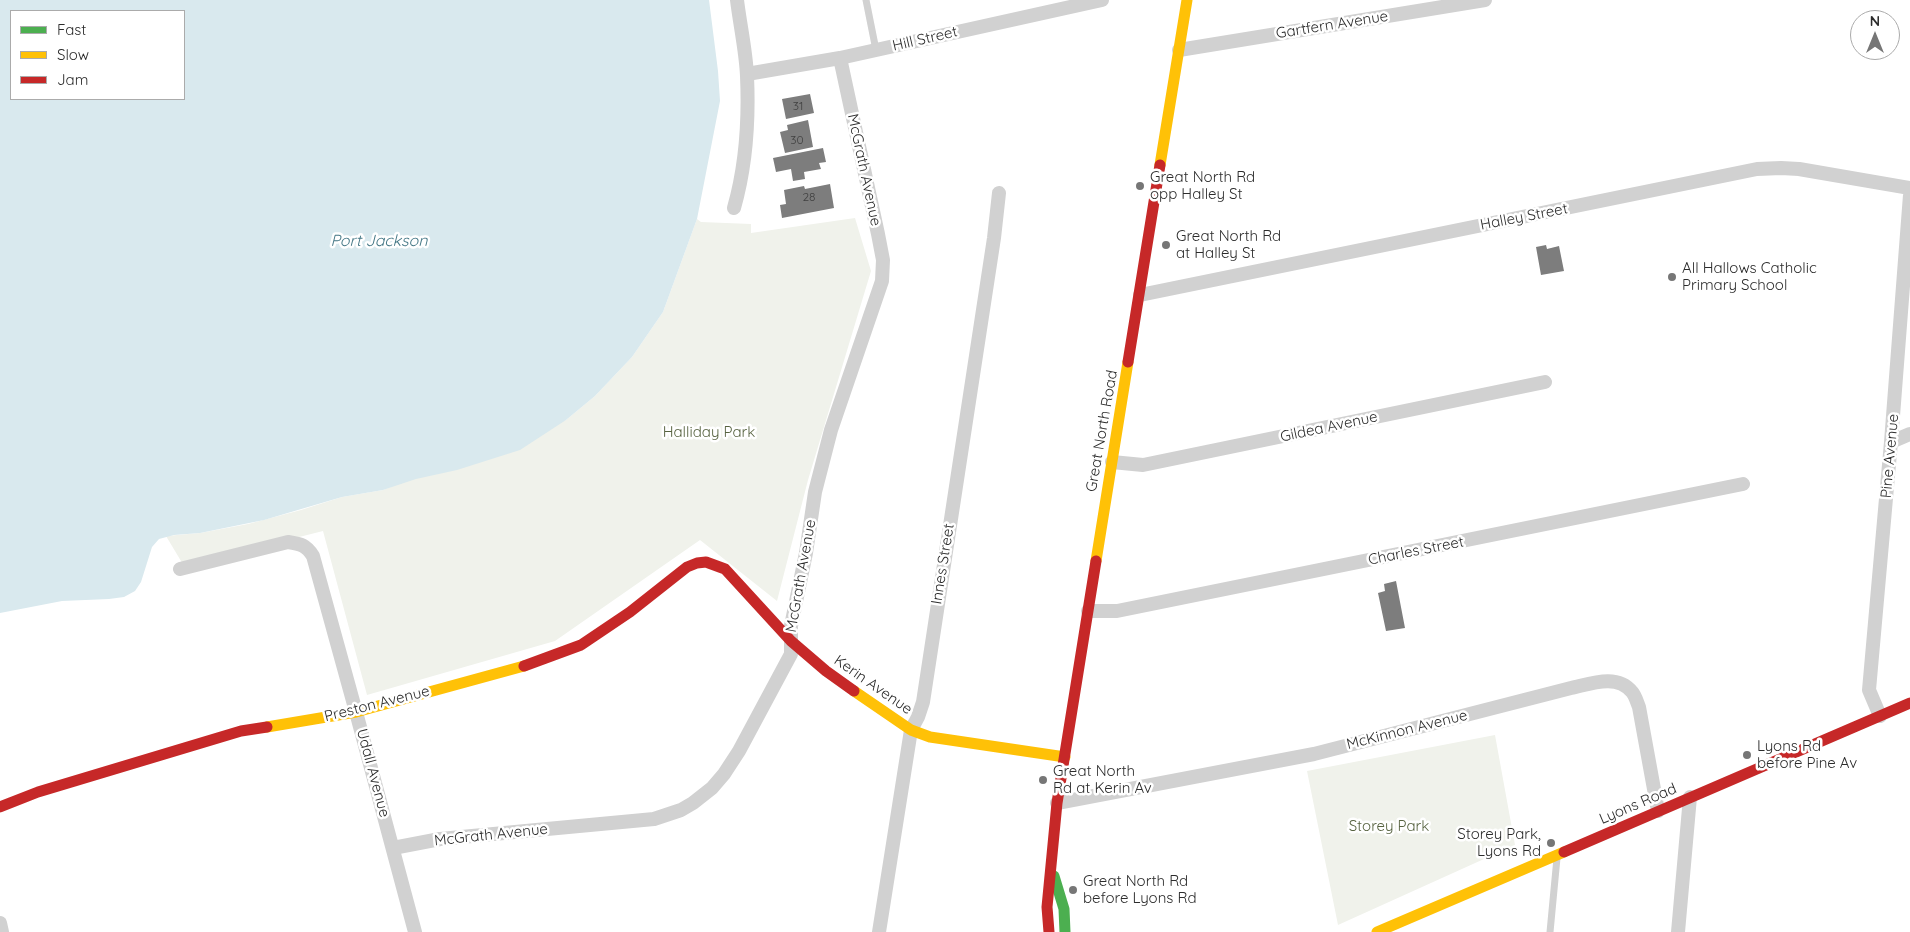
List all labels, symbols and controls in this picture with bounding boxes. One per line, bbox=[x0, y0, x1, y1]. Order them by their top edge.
street label: Gartfern Avenue bbox=[1275, 7, 1389, 43]
legend bbox=[10, 10, 185, 100]
north arrow bbox=[1850, 10, 1900, 60]
text: N bbox=[1870, 12, 1880, 30]
text: Fast bbox=[57, 20, 86, 39]
street label: Hill Street bbox=[891, 23, 959, 55]
text: Slow bbox=[57, 45, 89, 64]
text: Jam bbox=[57, 70, 88, 89]
house number: 31 bbox=[793, 99, 803, 113]
street label: McGrath Avenue bbox=[843, 112, 885, 228]
house number: 30 bbox=[790, 133, 804, 147]
place label: Great North Rd opp Halley St bbox=[1150, 168, 1255, 203]
marker: Great North Rd opp Halley St bbox=[1134, 180, 1146, 192]
house number: 28 bbox=[802, 190, 816, 204]
street label: Halley Street bbox=[1479, 200, 1569, 234]
place label: Great North Rd at Halley St bbox=[1176, 227, 1281, 262]
water label: Port Jackson bbox=[330, 231, 428, 251]
marker: Great North Rd at Halley St bbox=[1160, 239, 1172, 251]
place label: All Hallows Catholic Primary School bbox=[1682, 259, 1817, 294]
marker: All Hallows Catholic Primary School bbox=[1666, 271, 1678, 283]
street label: Great North Road bbox=[1082, 369, 1122, 493]
street label: Gildea Avenue bbox=[1279, 408, 1379, 446]
street label: Pine Avenue bbox=[1877, 413, 1903, 499]
park label: Halliday Park bbox=[663, 423, 755, 441]
street label: McGrath Avenue bbox=[782, 518, 820, 634]
street label: Innes Street bbox=[928, 522, 958, 606]
street label: Charles Street bbox=[1367, 533, 1465, 569]
street label: Kerin Avenue bbox=[830, 651, 916, 719]
street label: Preston Avenue bbox=[322, 682, 432, 726]
street label: McKinnon Avenue bbox=[1345, 706, 1469, 754]
street label: Udall Avenue bbox=[353, 727, 393, 819]
place label: Lyons Rd before Pine Av bbox=[1757, 737, 1857, 772]
marker: Lyons Rd before Pine Av bbox=[1741, 749, 1753, 761]
place label: Great North Rd at Kerin Av bbox=[1053, 762, 1152, 797]
marker: Great North Rd at Kerin Av bbox=[1037, 774, 1049, 786]
street label: Lyons Road bbox=[1597, 780, 1679, 828]
park label: Storey Park bbox=[1349, 817, 1429, 835]
street label: McGrath Avenue bbox=[433, 820, 549, 850]
place label: Storey Park, Lyons Rd bbox=[1457, 825, 1541, 860]
marker: Storey Park, Lyons Rd bbox=[1545, 837, 1557, 849]
place label: Great North Rd before Lyons Rd bbox=[1083, 872, 1196, 907]
marker: Great North Rd before Lyons Rd bbox=[1067, 884, 1079, 896]

